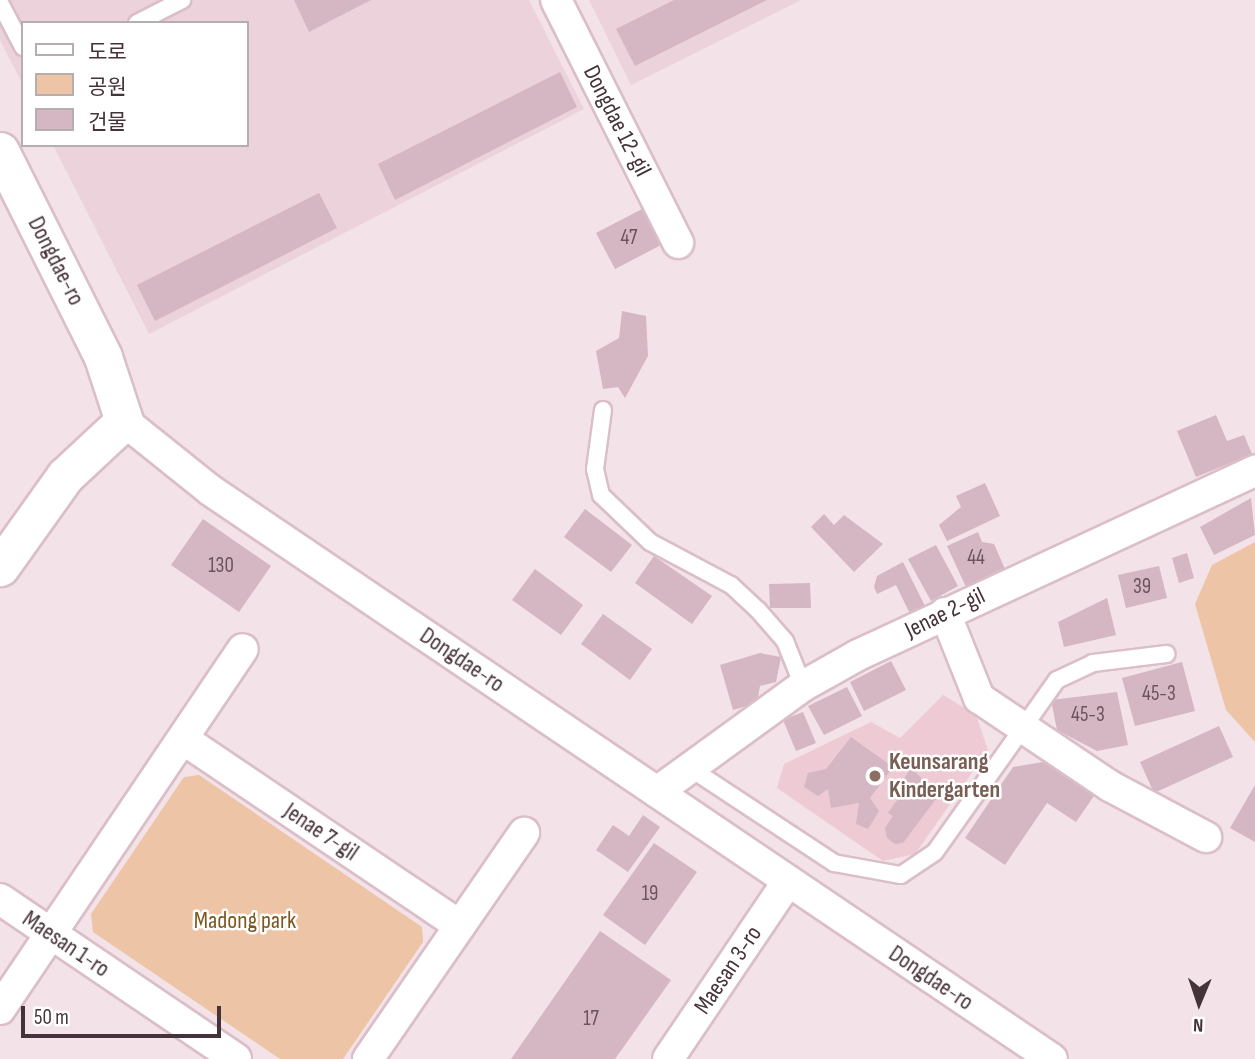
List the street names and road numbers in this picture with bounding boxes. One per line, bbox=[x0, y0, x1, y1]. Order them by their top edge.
street label: Dongdae 12-gil bbox=[577, 61, 657, 181]
street label: Dongdae-ro bbox=[21, 212, 91, 310]
street label: Jenae 2-gil bbox=[900, 581, 990, 645]
street label: Dongdae-ro bbox=[414, 621, 510, 699]
street label: Jenae 7-gil bbox=[278, 797, 364, 867]
street label: Maesan 1-ro bbox=[17, 904, 115, 984]
street label: Maesan 3-ro bbox=[688, 920, 768, 1020]
street label: Dongdae-ro bbox=[883, 939, 979, 1017]

